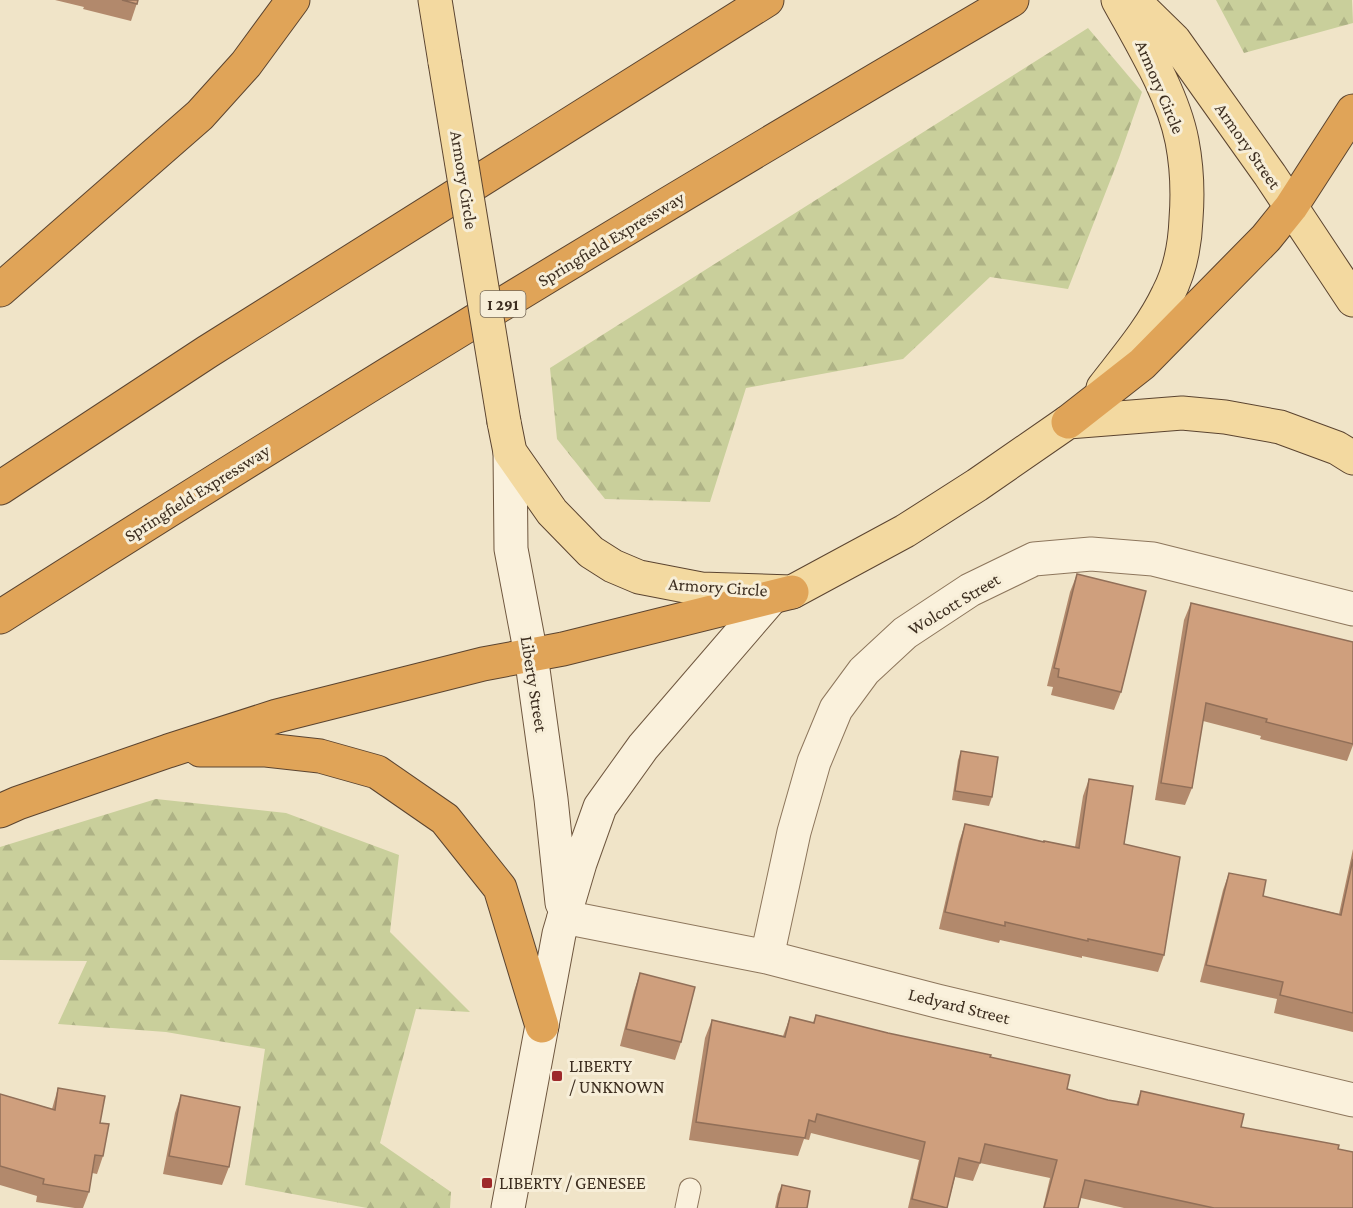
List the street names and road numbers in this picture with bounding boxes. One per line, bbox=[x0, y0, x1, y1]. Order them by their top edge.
street label: Armory Circle bbox=[1131, 37, 1189, 137]
street label: Armory Street bbox=[1211, 99, 1286, 194]
street label: Armory Circle bbox=[446, 129, 482, 231]
street label: Springfield Expressway bbox=[534, 187, 689, 291]
road number: I 291 bbox=[480, 291, 526, 317]
street label: Springfield Expressway bbox=[121, 440, 274, 546]
street label: Wolcott Street bbox=[905, 568, 1004, 639]
street label: Armory Circle bbox=[668, 574, 768, 600]
street label: Liberty Street bbox=[517, 635, 552, 734]
street label: Ledyard Street bbox=[906, 984, 1013, 1029]

